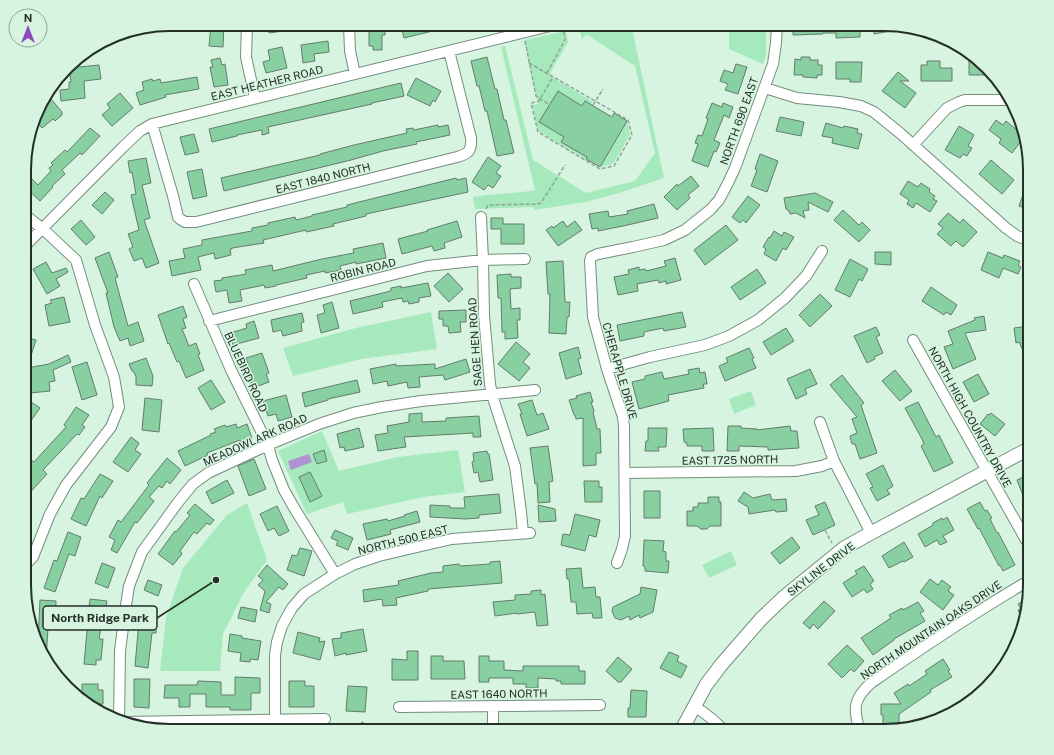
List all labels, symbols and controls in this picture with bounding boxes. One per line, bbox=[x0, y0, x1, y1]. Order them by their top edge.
north arrow bbox=[8, 8, 48, 48]
text: N bbox=[24, 12, 32, 24]
street label: EAST HEATHER ROAD bbox=[210, 63, 325, 103]
street label: NORTH 690 EAST bbox=[718, 75, 761, 166]
street label: EAST 1840 NORTH bbox=[274, 160, 372, 196]
street label: ROBIN ROAD bbox=[329, 256, 398, 284]
street label: SAGE HEN ROAD bbox=[466, 297, 484, 387]
street label: CHERAPPLE DRIVE bbox=[600, 321, 640, 421]
street label: BLUEBIRD ROAD bbox=[222, 330, 270, 414]
street label: NORTH HIGH COUNTRY DRIVE bbox=[926, 345, 1014, 490]
street label: MEADOWLARK ROAD bbox=[201, 411, 309, 468]
street label: EAST 1725 NORTH bbox=[681, 453, 779, 467]
street label: NORTH 500 EAST bbox=[357, 523, 450, 557]
street label: SKYLINE DRIVE bbox=[785, 540, 857, 598]
street label: NORTH MOUNTAIN OAKS DRIVE bbox=[858, 578, 1004, 682]
callout: North Ridge Park bbox=[43, 606, 157, 630]
text: North Ridge Park bbox=[51, 611, 149, 625]
street label: EAST 1640 NORTH bbox=[450, 687, 548, 701]

